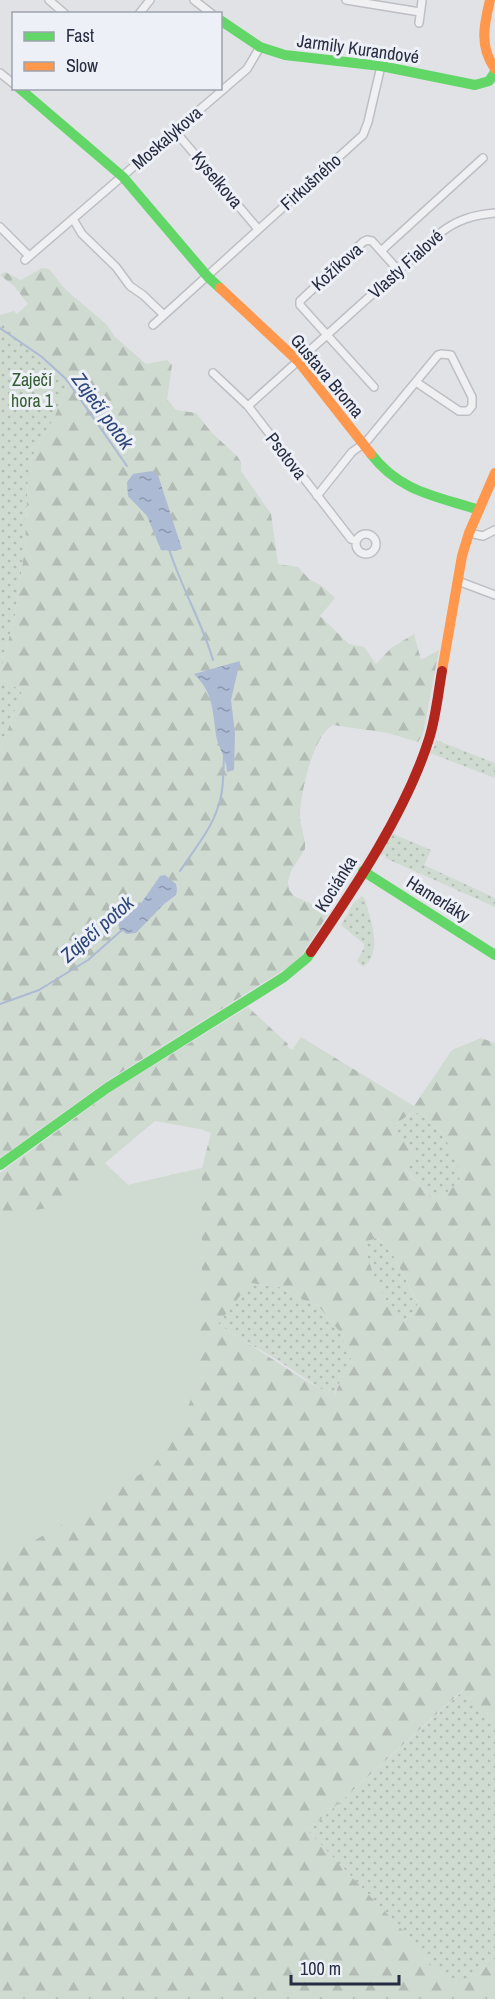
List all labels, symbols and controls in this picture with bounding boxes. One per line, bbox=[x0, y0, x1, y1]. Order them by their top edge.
legend bbox=[12, 12, 222, 90]
text: Fast bbox=[66, 23, 94, 48]
street label: Jarmily Kurandové bbox=[295, 28, 421, 69]
text: Slow bbox=[66, 53, 98, 78]
street label: Moskalykova bbox=[126, 100, 207, 175]
street label: Kyselkova bbox=[186, 146, 249, 213]
street label: Firkušného bbox=[275, 148, 346, 216]
street label: Vlasty Fialové bbox=[363, 223, 448, 304]
street label: Kožíkova bbox=[306, 237, 368, 296]
street label: Gustava Broma bbox=[285, 328, 370, 423]
water label: Zaječí potok bbox=[66, 366, 141, 455]
park label: Zaječí hora 1 bbox=[11, 367, 54, 413]
street label: Psotova bbox=[260, 427, 313, 484]
street label: Kociánka bbox=[309, 851, 362, 916]
street label: Hamerláky bbox=[402, 869, 475, 928]
water label: Zaječí potok bbox=[53, 889, 140, 969]
scale bar bbox=[291, 1948, 399, 1986]
text: 100 m bbox=[300, 1956, 341, 1981]

